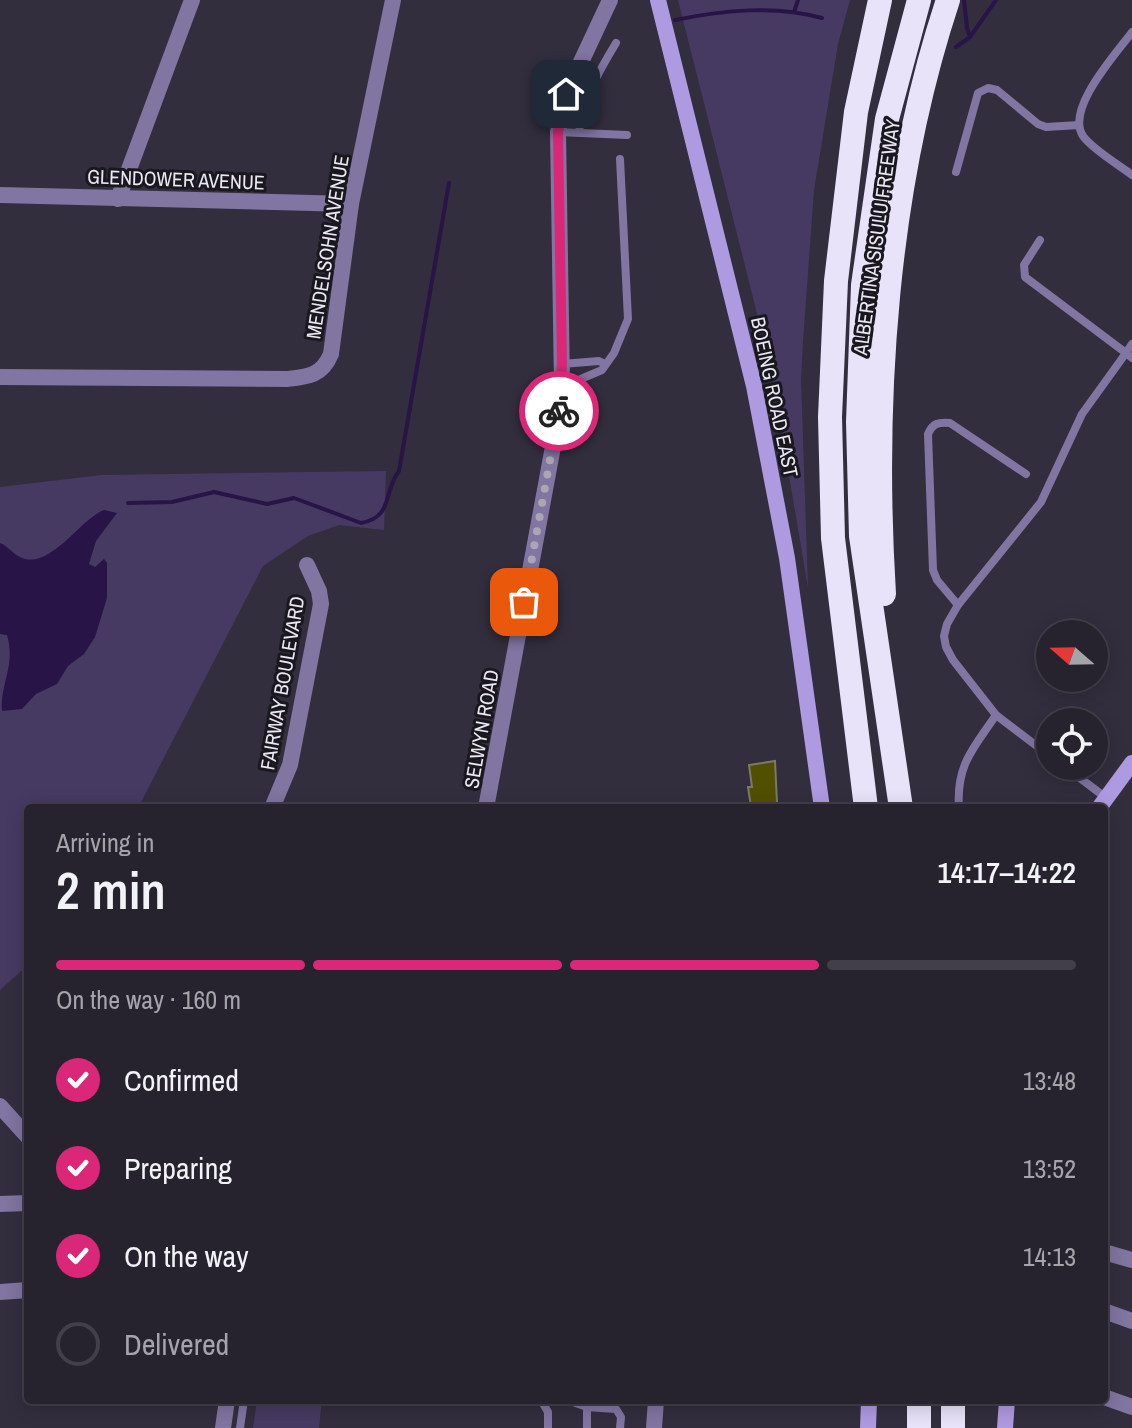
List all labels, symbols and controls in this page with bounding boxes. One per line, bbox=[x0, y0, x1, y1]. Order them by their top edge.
pin bbox=[532, 60, 600, 128]
icon: home bbox=[544, 72, 588, 116]
street label: ALBERTINA SISULU FREEWAY bbox=[846, 117, 906, 358]
street label: MENDELSOHN AVENUE bbox=[299, 153, 355, 341]
street label: GLENDOWER AVENUE bbox=[87, 162, 265, 196]
street label: BOEING ROAD EAST bbox=[745, 314, 805, 480]
courier bbox=[519, 371, 599, 451]
icon: bike bbox=[537, 389, 581, 433]
pin bbox=[490, 568, 558, 636]
icon: bag bbox=[502, 580, 546, 624]
street label: FAIRWAY BOULEVARD bbox=[253, 594, 311, 772]
north arrow bbox=[1036, 620, 1108, 692]
map controls bbox=[1036, 620, 1108, 780]
street label: SELWYN ROAD bbox=[457, 668, 505, 790]
button: locate bbox=[1036, 708, 1108, 780]
text: Arriving in bbox=[56, 825, 154, 860]
text: 14:17–14:22 bbox=[937, 852, 1076, 892]
text: 2 min bbox=[56, 855, 166, 925]
text: On the way · 160 m bbox=[56, 982, 241, 1017]
icon: check bbox=[56, 1058, 100, 1102]
text: Confirmed bbox=[124, 1060, 239, 1100]
text: 13:48 bbox=[1023, 1063, 1076, 1098]
icon: check bbox=[56, 1146, 100, 1190]
text: Preparing bbox=[124, 1148, 232, 1188]
text: 13:52 bbox=[1023, 1151, 1076, 1186]
icon: check bbox=[56, 1234, 100, 1278]
text: On the way bbox=[124, 1236, 248, 1276]
text: 14:13 bbox=[1023, 1239, 1076, 1274]
text: Delivered bbox=[124, 1324, 229, 1364]

